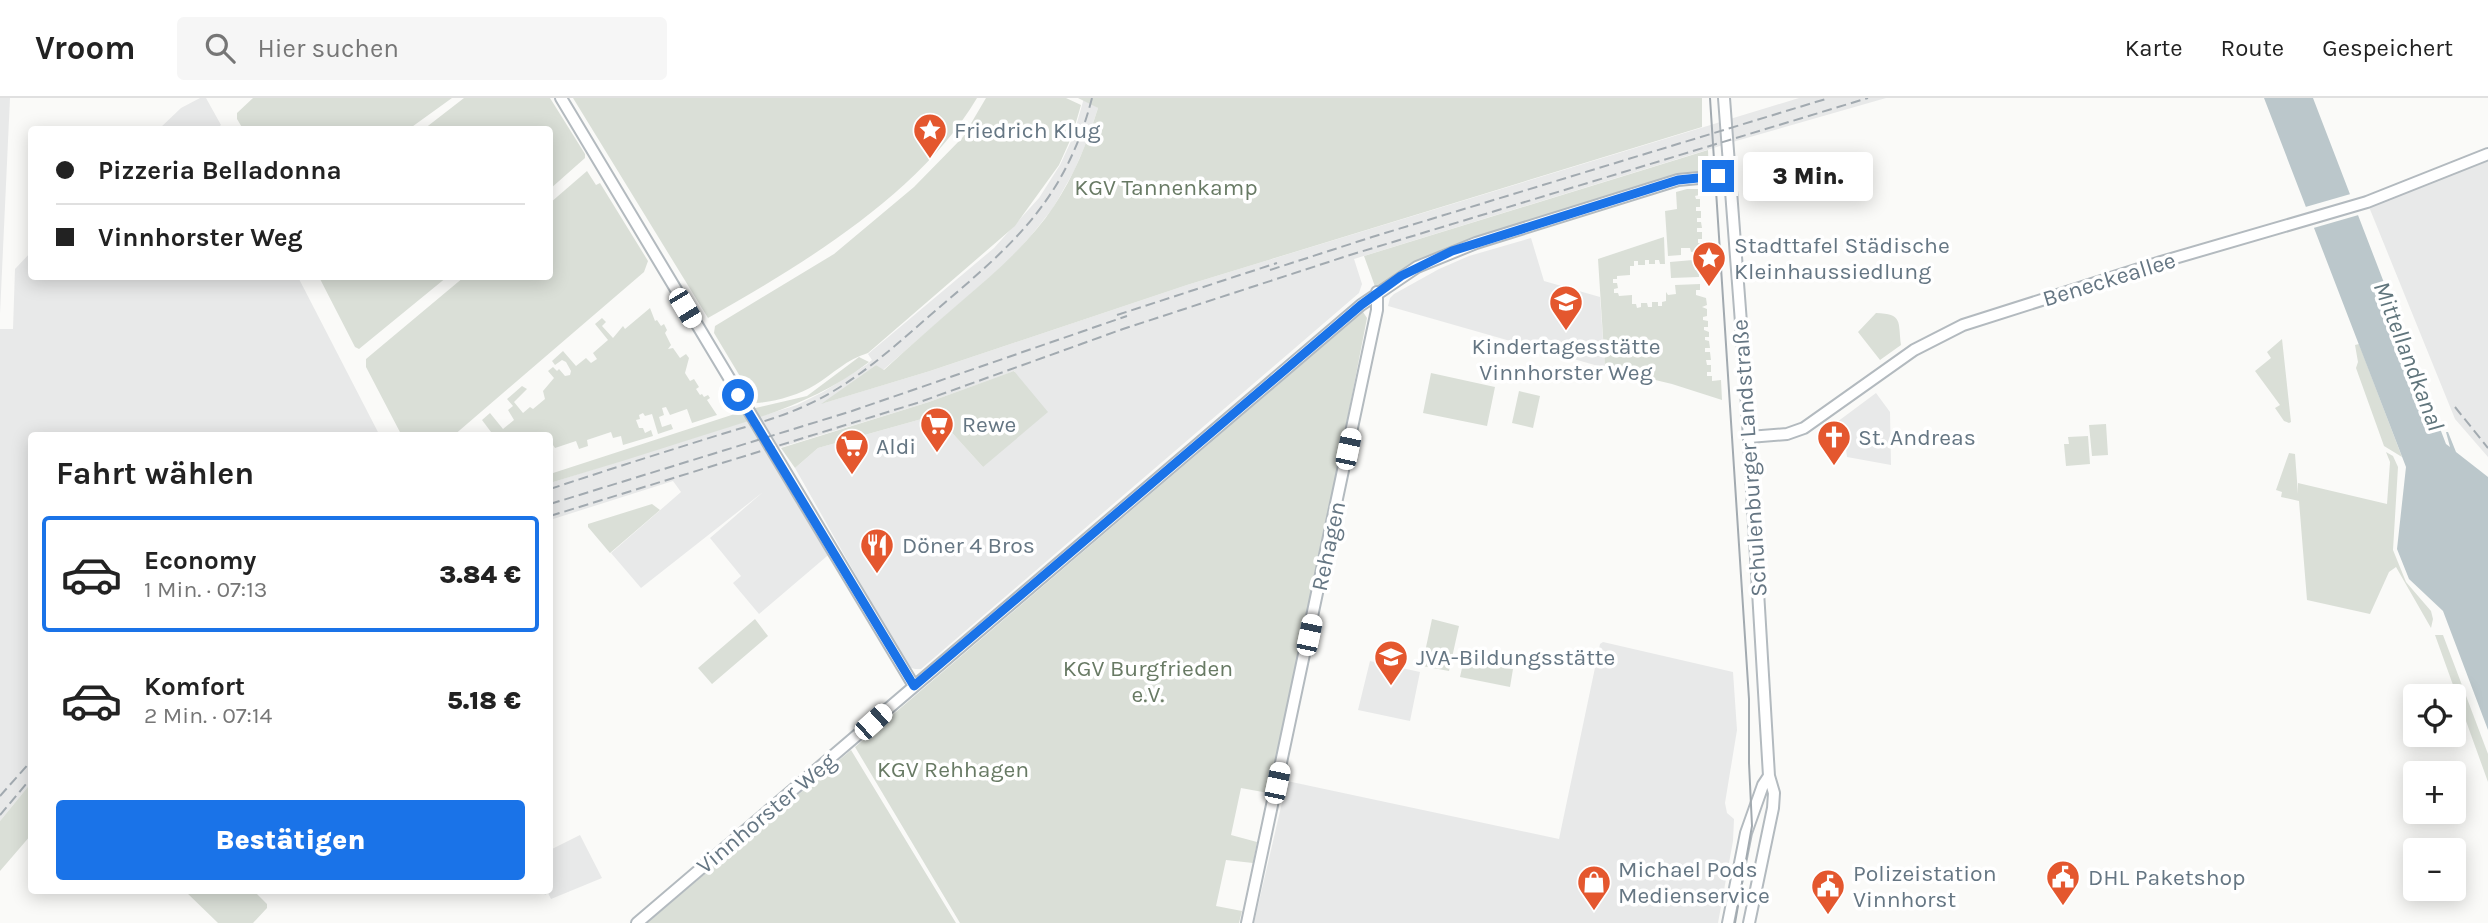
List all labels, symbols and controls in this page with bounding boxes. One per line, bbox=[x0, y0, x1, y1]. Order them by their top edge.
search box bbox=[177, 17, 667, 80]
text: Vroom bbox=[35, 29, 135, 67]
icon: search bbox=[201, 29, 239, 67]
text: Hier suchen bbox=[257, 33, 399, 64]
text: Karte bbox=[2125, 34, 2183, 62]
text: Route bbox=[2221, 34, 2284, 62]
text: Gespeichert bbox=[2322, 34, 2453, 62]
place icon: Friedrich Klug bbox=[911, 111, 949, 160]
place label: Friedrich Klug bbox=[954, 117, 1100, 144]
callout: 3 Min. bbox=[1742, 152, 1872, 200]
text: Pizzeria Belladonna bbox=[98, 155, 342, 186]
route end bbox=[1702, 160, 1734, 192]
text: 3 Min. bbox=[1773, 163, 1843, 190]
park label: KGV Tannenkamp bbox=[1074, 174, 1258, 201]
text: Vinnhorster Weg bbox=[98, 222, 303, 253]
place label: Stadttafel Städische Kleinhaussiedlung bbox=[1734, 232, 1950, 285]
place icon: Stadttafel Städische Kleinhaussiedlung bbox=[1690, 239, 1728, 288]
street label: Beneckeallee bbox=[2039, 246, 2179, 313]
water label: Mittellandkanal bbox=[2368, 277, 2450, 435]
school or university icon: Kindertagesstätte Vinnhorster Weg bbox=[1547, 283, 1585, 332]
car bbox=[666, 285, 705, 331]
street label: Schulenburger Landstraße bbox=[1726, 318, 1773, 598]
place label: Kindertagesstätte Vinnhorster Weg bbox=[1471, 333, 1661, 386]
route start bbox=[722, 379, 754, 411]
supermarket icon: Rewe bbox=[918, 405, 956, 454]
place label: Rewe bbox=[962, 411, 1016, 438]
church icon: St. Andreas bbox=[1815, 418, 1853, 467]
place label: St. Andreas bbox=[1858, 424, 1976, 451]
car bbox=[1334, 426, 1363, 472]
supermarket icon: Aldi bbox=[833, 427, 871, 476]
place label: Aldi bbox=[876, 433, 916, 460]
text: Fahrt wählen bbox=[56, 455, 254, 492]
street label: Rehagen bbox=[1306, 499, 1351, 593]
restaurant icon: Döner 4 Bros bbox=[858, 526, 896, 575]
place label: Döner 4 Bros bbox=[902, 532, 1035, 559]
icon: car bbox=[60, 543, 123, 606]
text: Economy bbox=[144, 545, 256, 576]
text: 3.84 € bbox=[439, 559, 521, 590]
text: 1 Min. · 07:13 bbox=[144, 576, 267, 603]
car bbox=[1295, 612, 1324, 658]
school or university icon: JVA-Bildungsstätte bbox=[1372, 638, 1410, 687]
place label: JVA-Bildungsstätte bbox=[1416, 644, 1615, 671]
park label: KGV Burgfrieden e.V. bbox=[1063, 655, 1233, 708]
icon: car bbox=[60, 669, 123, 732]
text: Komfort bbox=[144, 671, 245, 702]
map controls bbox=[2403, 684, 2466, 901]
button: locate bbox=[2403, 684, 2466, 747]
text: 5.18 € bbox=[447, 685, 521, 716]
car bbox=[851, 700, 896, 744]
text: 2 Min. · 07:14 bbox=[144, 702, 272, 729]
street label: Vinnhorster Weg bbox=[691, 747, 841, 879]
park label: KGV Rehhagen bbox=[877, 756, 1029, 783]
car bbox=[1263, 760, 1292, 806]
button: + bbox=[2403, 761, 2466, 824]
button: Bestätigen bbox=[56, 800, 525, 880]
button: − bbox=[2403, 838, 2466, 901]
place label: Michael Pods Medienservice bbox=[1618, 856, 1770, 909]
public building icon: DHL Paketshop bbox=[2044, 858, 2082, 907]
place label: Polizeistation Vinnhorst bbox=[1853, 860, 1997, 913]
shop icon: Michael Pods Medienservice bbox=[1575, 863, 1613, 912]
place label: DHL Paketshop bbox=[2088, 864, 2246, 891]
public building icon: Polizeistation Vinnhorst bbox=[1809, 867, 1847, 916]

